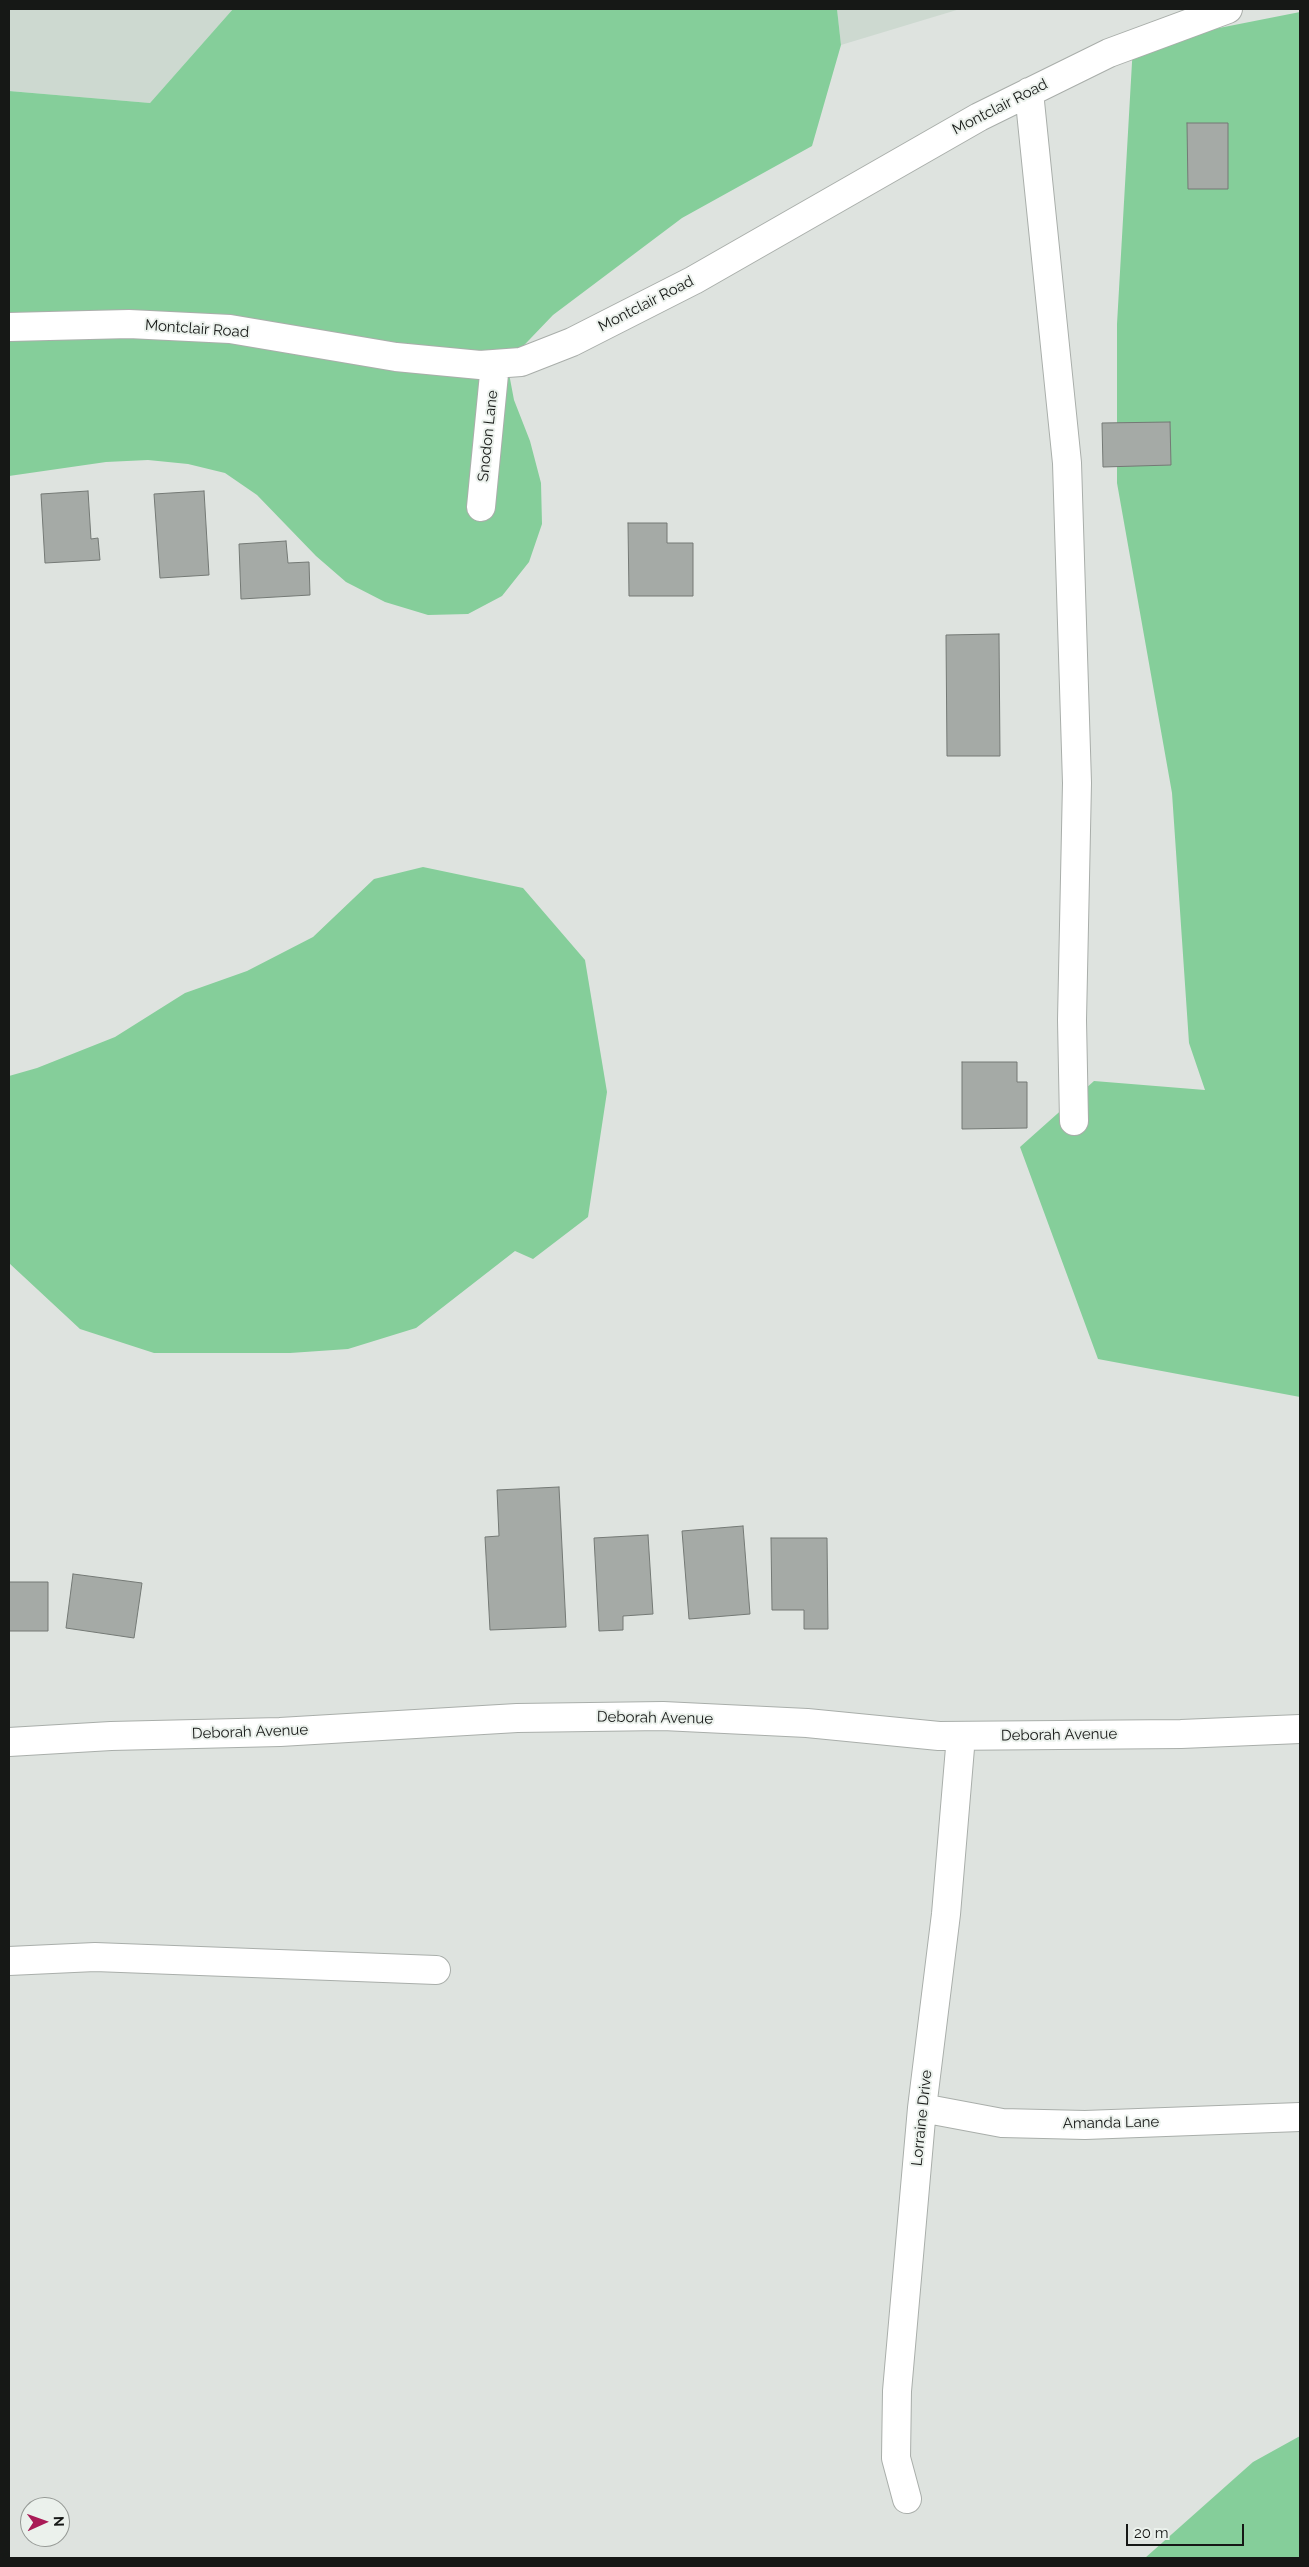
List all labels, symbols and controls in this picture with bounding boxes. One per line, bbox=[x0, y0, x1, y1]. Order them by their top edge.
street label: Montclair Road bbox=[949, 75, 1051, 139]
street label: Montclair Road bbox=[595, 272, 697, 336]
street label: Montclair Road bbox=[144, 316, 250, 342]
street label: Snodon Lane bbox=[474, 389, 502, 483]
street label: Deborah Avenue bbox=[597, 1708, 713, 1728]
street label: Deborah Avenue bbox=[192, 1721, 308, 1743]
street label: Deborah Avenue bbox=[1001, 1725, 1117, 1745]
street label: Lorraine Drive bbox=[908, 2069, 936, 2167]
street label: Amanda Lane bbox=[1063, 2113, 1159, 2133]
north arrow bbox=[20, 2497, 70, 2547]
scale bar bbox=[1129, 2514, 1246, 2546]
text: N bbox=[51, 2516, 67, 2527]
text: 20 m bbox=[1134, 2524, 1169, 2542]

